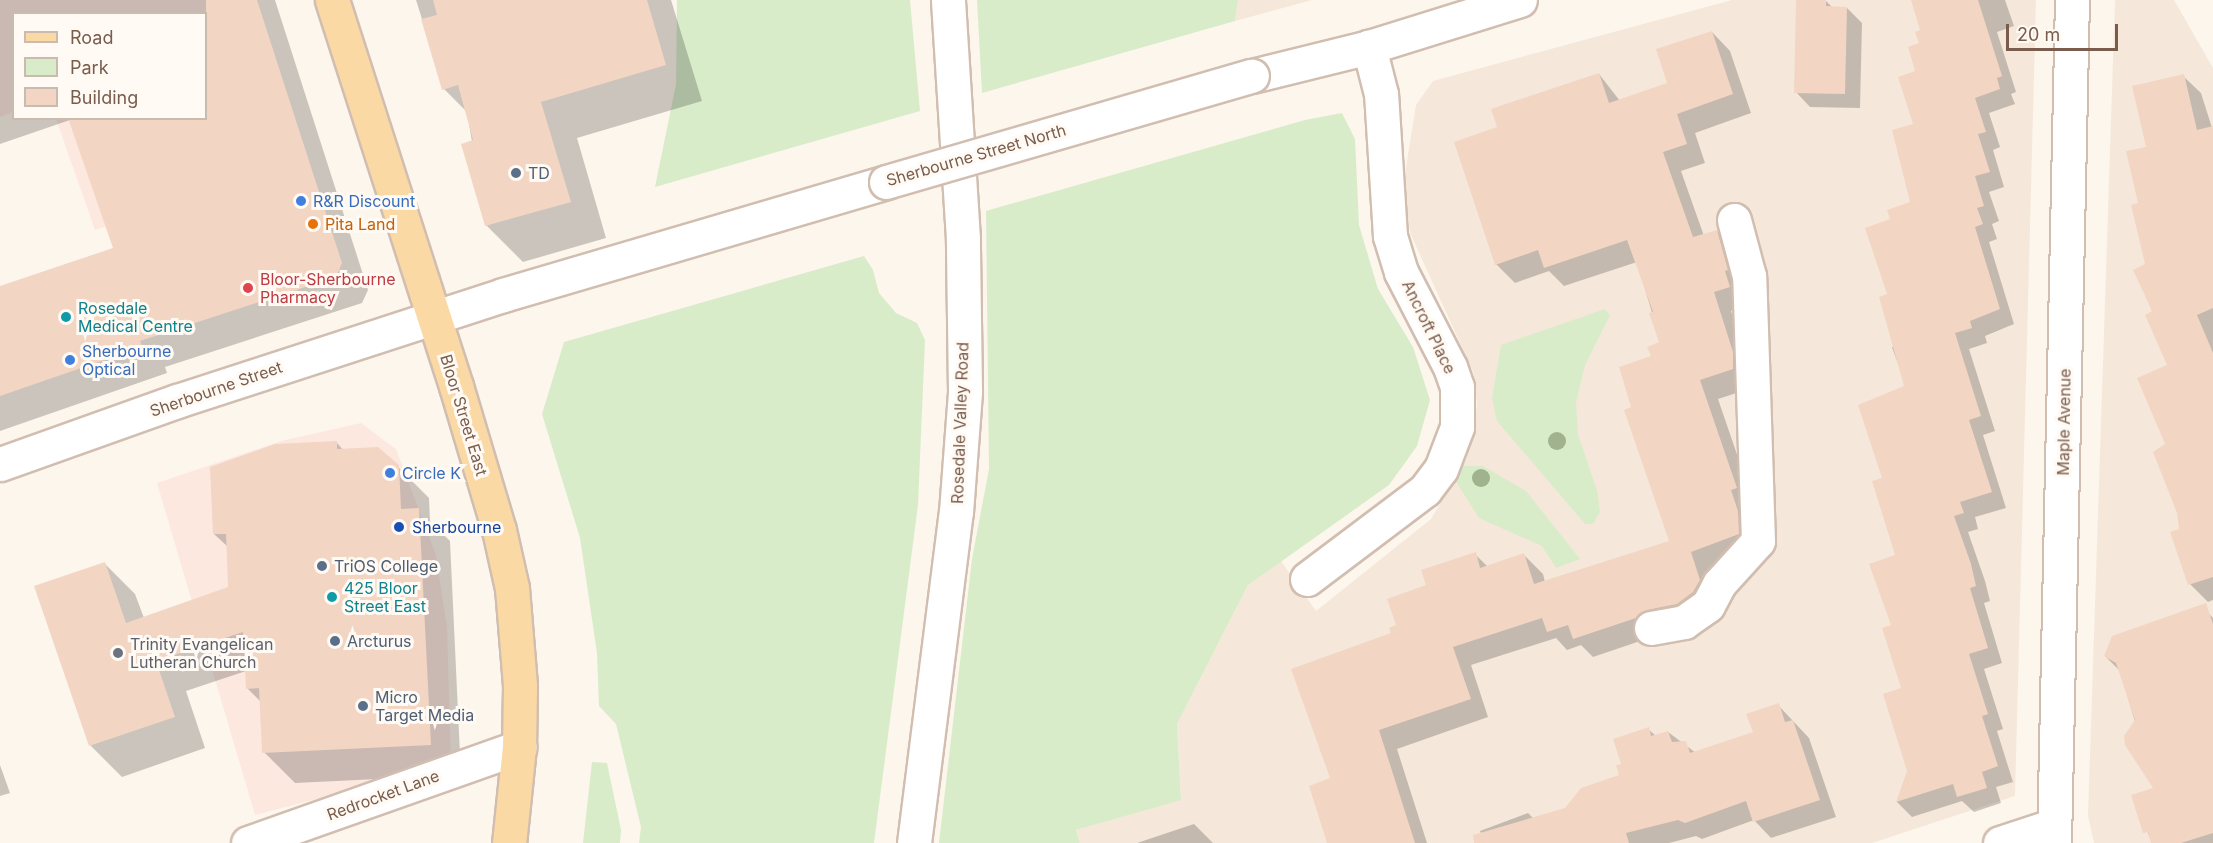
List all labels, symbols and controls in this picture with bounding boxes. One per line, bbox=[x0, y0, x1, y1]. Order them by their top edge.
legend bbox=[12, 12, 207, 120]
scale bar bbox=[2009, 12, 2122, 50]
text: 20 m bbox=[2017, 24, 2060, 45]
text: Road bbox=[70, 27, 113, 48]
text: Park bbox=[70, 57, 109, 78]
text: Building bbox=[70, 87, 138, 108]
street label: Sherbourne Street North bbox=[884, 120, 1068, 190]
place label: TD bbox=[528, 163, 550, 183]
marker: TD bbox=[509, 166, 523, 180]
place label: R&R Discount bbox=[313, 191, 415, 211]
marker: R&R Discount bbox=[294, 194, 308, 208]
place label: Pita Land bbox=[325, 214, 395, 234]
marker: Pita Land bbox=[306, 217, 320, 231]
place label: Bloor-Sherbourne Pharmacy bbox=[260, 269, 396, 307]
street label: Ancroft Place bbox=[1398, 277, 1460, 377]
marker: Bloor-Sherbourne Pharmacy bbox=[241, 281, 255, 295]
place label: Rosedale Medical Centre bbox=[78, 298, 193, 336]
marker: Rosedale Medical Centre bbox=[59, 310, 73, 324]
place label: Sherbourne Optical bbox=[82, 341, 171, 379]
street label: Rosedale Valley Road bbox=[948, 342, 972, 504]
street label: Bloor Street East bbox=[436, 352, 492, 478]
marker: Sherbourne Optical bbox=[63, 353, 77, 367]
street label: Sherbourne Street bbox=[147, 357, 285, 421]
street label: Maple Avenue bbox=[2053, 368, 2075, 476]
place label: Circle K bbox=[402, 463, 461, 483]
marker: Circle K bbox=[383, 466, 397, 480]
place label: Sherbourne bbox=[412, 517, 501, 537]
marker: Sherbourne bbox=[390, 518, 408, 536]
place label: TriOS College bbox=[334, 556, 438, 576]
marker: TriOS College bbox=[315, 559, 329, 573]
place label: 425 Bloor Street East bbox=[344, 578, 426, 616]
marker: 425 Bloor Street East bbox=[325, 590, 339, 604]
place label: Arcturus bbox=[347, 631, 412, 651]
place label: Trinity Evangelican Lutheran Church bbox=[130, 634, 274, 672]
marker: Arcturus bbox=[328, 634, 342, 648]
marker: Trinity Evangelican Lutheran Church bbox=[111, 646, 125, 660]
place label: Micro Target Media bbox=[375, 687, 474, 725]
marker: Micro Target Media bbox=[356, 699, 370, 713]
street label: Redrocket Lane bbox=[324, 766, 442, 824]

